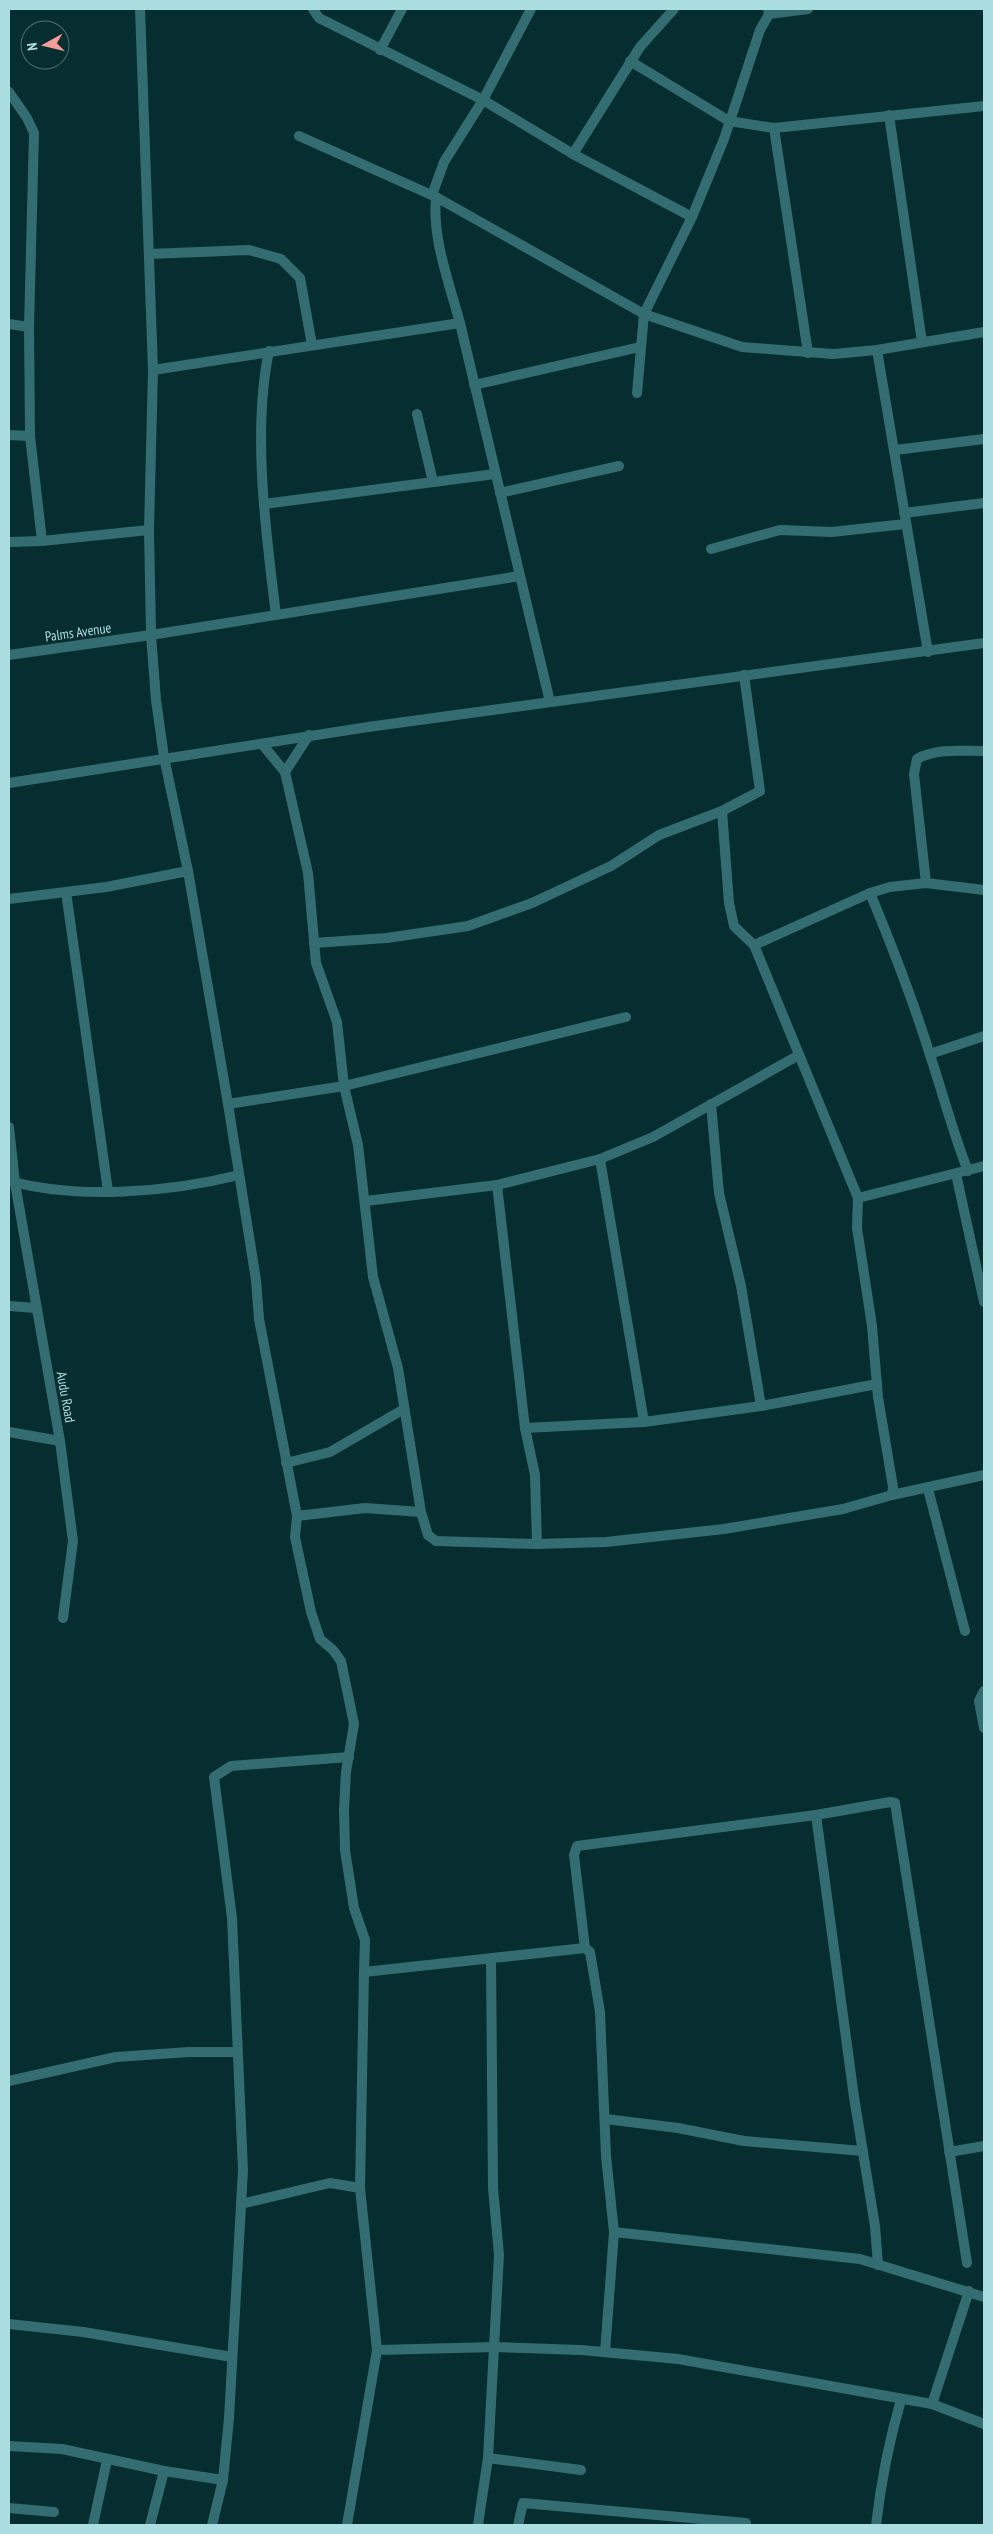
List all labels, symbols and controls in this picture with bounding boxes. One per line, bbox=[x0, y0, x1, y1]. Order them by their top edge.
north arrow bbox=[20, 20, 70, 70]
text: N bbox=[23, 42, 42, 52]
street label: Palms Avenue bbox=[44, 618, 112, 646]
street label: Audu Road bbox=[53, 1370, 79, 1424]

